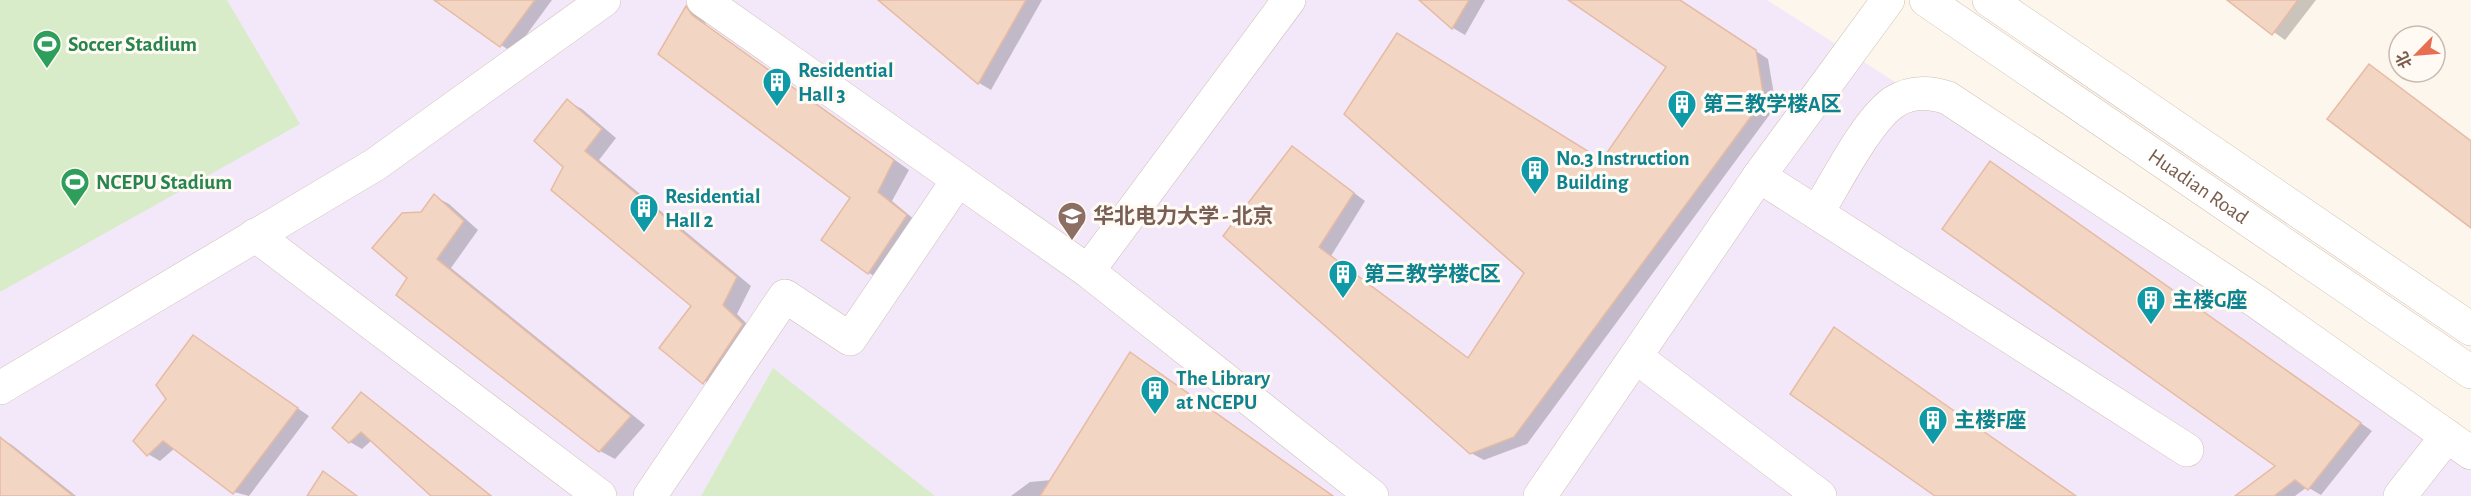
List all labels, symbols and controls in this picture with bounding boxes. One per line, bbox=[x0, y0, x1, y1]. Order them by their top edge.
north arrow bbox=[2387, 24, 2447, 84]
sports icon: Soccer Stadium bbox=[31, 28, 63, 70]
place label: Soccer Stadium bbox=[68, 34, 197, 55]
text: 北 bbox=[2393, 49, 2415, 71]
place label: Residential Hall 3 bbox=[798, 60, 893, 105]
building icon: Residential Hall 3 bbox=[761, 66, 793, 108]
building icon: 第三教学楼A区 bbox=[1666, 88, 1698, 130]
place label: 第三教学楼A区 bbox=[1703, 93, 1842, 115]
street label: Huadian Road bbox=[2145, 145, 2253, 228]
place label: No.3 Instruction Building bbox=[1556, 148, 1690, 193]
building icon: No.3 Instruction Building bbox=[1519, 154, 1551, 196]
sports icon: NCEPU Stadium bbox=[59, 166, 91, 208]
place label: NCEPU Stadium bbox=[96, 172, 232, 193]
place label: Residential Hall 2 bbox=[665, 186, 760, 231]
building icon: Residential Hall 2 bbox=[628, 192, 660, 234]
school or university icon: 华北电力大学 - 北京 bbox=[1056, 200, 1088, 242]
place label: 华北电力大学 - 北京 bbox=[1093, 204, 1274, 227]
building icon: 第三教学楼C区 bbox=[1327, 258, 1359, 300]
place label: 第三教学楼C区 bbox=[1364, 263, 1501, 285]
building icon: 主楼G座 bbox=[2135, 284, 2167, 326]
place label: 主楼G座 bbox=[2172, 288, 2248, 311]
place label: The Library at NCEPU bbox=[1176, 368, 1271, 413]
building icon: The Library at NCEPU bbox=[1139, 374, 1171, 416]
building icon: 主楼F座 bbox=[1917, 404, 1949, 446]
place label: 主楼F座 bbox=[1954, 408, 2027, 431]

